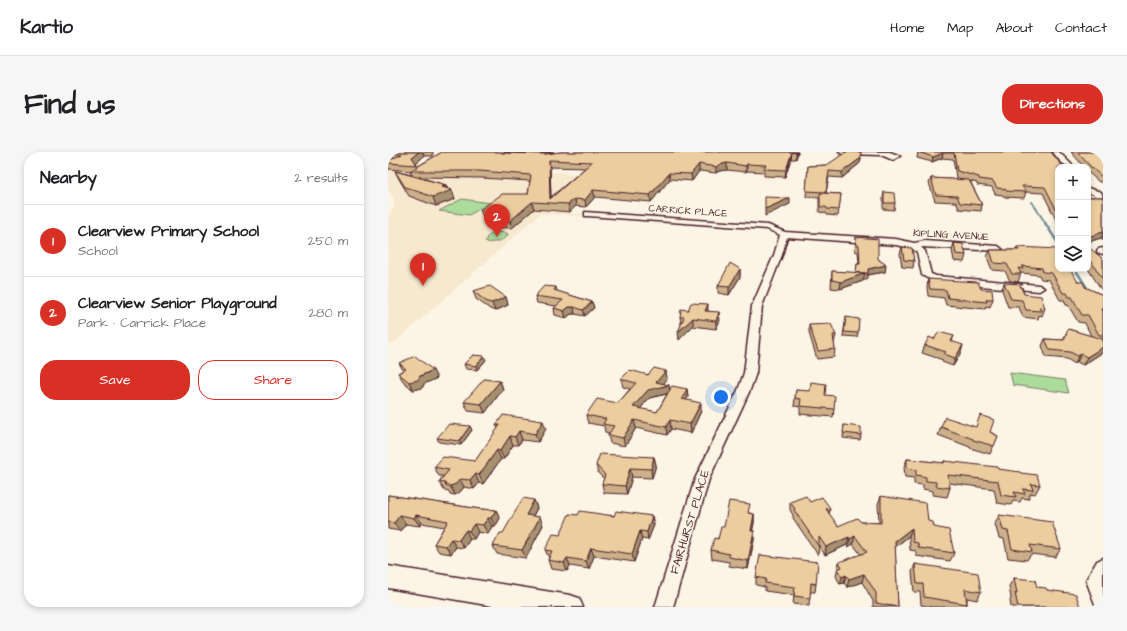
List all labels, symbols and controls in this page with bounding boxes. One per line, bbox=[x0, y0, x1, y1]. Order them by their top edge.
text: Kartio bbox=[20, 14, 73, 41]
text: Home bbox=[890, 18, 925, 38]
text: Map bbox=[947, 18, 973, 38]
text: About bbox=[995, 18, 1033, 38]
text: Contact bbox=[1055, 18, 1107, 38]
button: Directions bbox=[1002, 84, 1103, 124]
text: Find us bbox=[24, 85, 115, 124]
map controls bbox=[1055, 164, 1091, 272]
button: + bbox=[1055, 164, 1091, 200]
text: Nearby bbox=[40, 166, 97, 190]
text: 2 results bbox=[294, 169, 348, 187]
button: − bbox=[1055, 200, 1091, 236]
street label: CARRICK PLACE bbox=[648, 201, 728, 221]
pin: 2 bbox=[484, 204, 510, 237]
text: Clearview Primary School bbox=[78, 221, 259, 242]
street label: KIPLING AVENUE bbox=[913, 226, 989, 244]
text: 1 bbox=[52, 232, 54, 250]
text: 250 m bbox=[308, 232, 348, 250]
button: layers bbox=[1055, 236, 1091, 272]
text: School bbox=[78, 242, 118, 260]
pin: 1 bbox=[410, 253, 436, 286]
text: Clearview Senior Playground bbox=[78, 293, 277, 314]
text: 2 bbox=[49, 304, 57, 322]
text: 280 m bbox=[309, 304, 348, 322]
text: Park · Carrick Place bbox=[78, 314, 206, 332]
button: Save bbox=[40, 360, 190, 400]
button: Share bbox=[198, 360, 348, 400]
your location bbox=[711, 387, 731, 407]
street label: FAIRHURST PLACE bbox=[666, 468, 714, 576]

